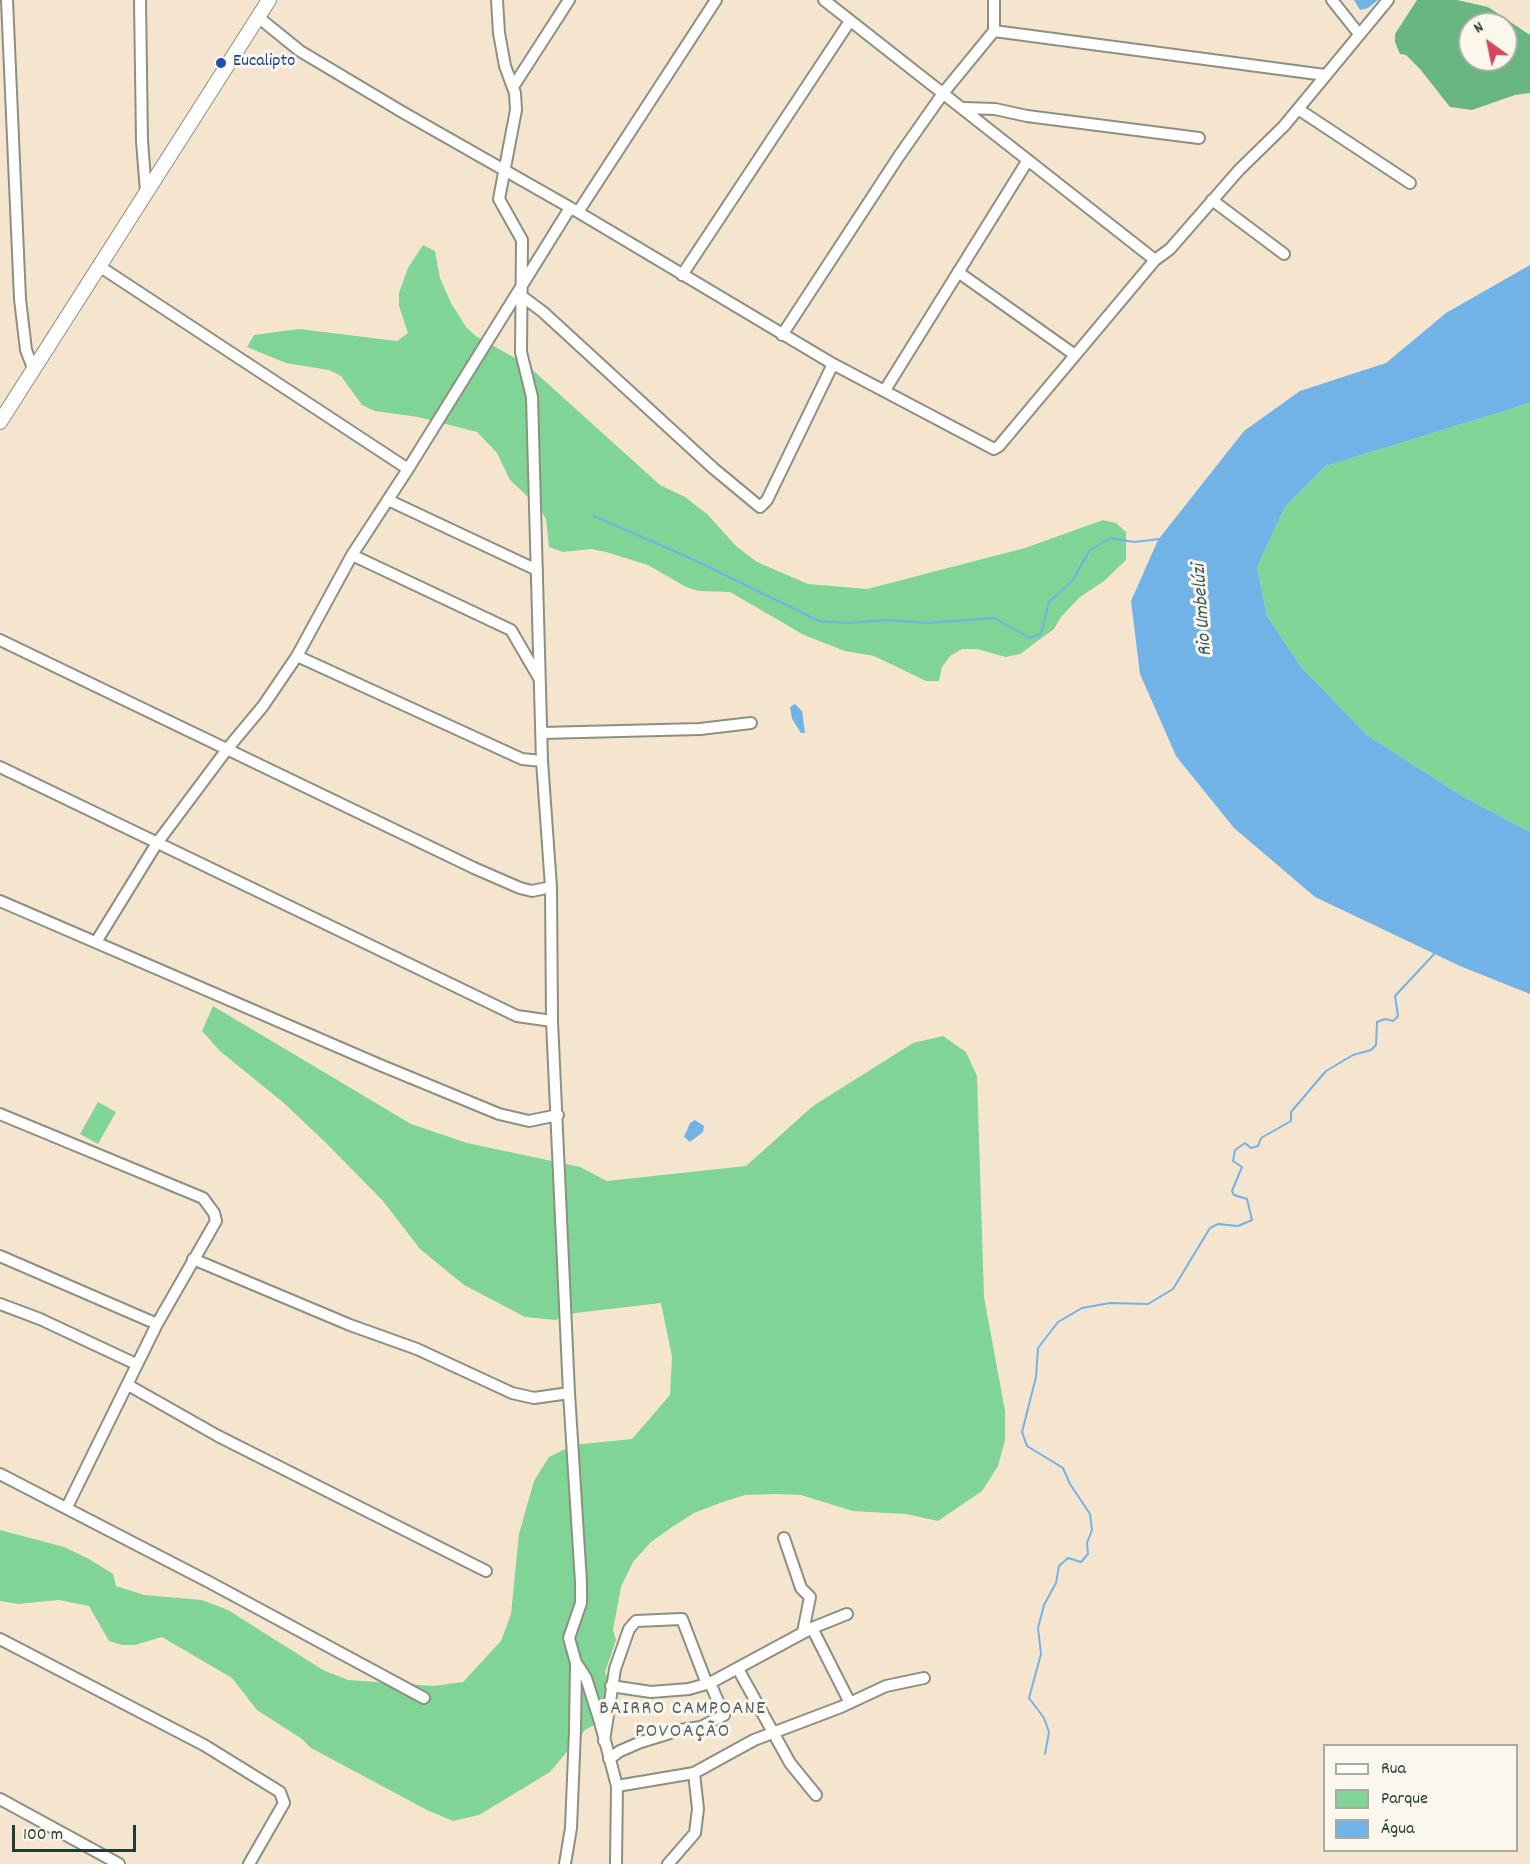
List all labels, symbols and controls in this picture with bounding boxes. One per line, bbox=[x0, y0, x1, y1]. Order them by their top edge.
north arrow bbox=[1458, 12, 1518, 72]
text: N bbox=[1469, 16, 1489, 40]
place label: Eucalipto bbox=[233, 52, 295, 74]
marker: Eucalipto bbox=[214, 56, 228, 70]
water label: Rio Umbelúzi bbox=[1189, 563, 1219, 657]
district label: BAIRRO CAMPOANE POVOAÇÃO bbox=[599, 1698, 767, 1745]
legend bbox=[1323, 1744, 1518, 1852]
text: Rua bbox=[1381, 1757, 1406, 1782]
text: Parque bbox=[1381, 1787, 1428, 1812]
scale bar bbox=[15, 1813, 140, 1851]
text: Água bbox=[1381, 1817, 1414, 1842]
text: 100 m bbox=[23, 1823, 63, 1848]

